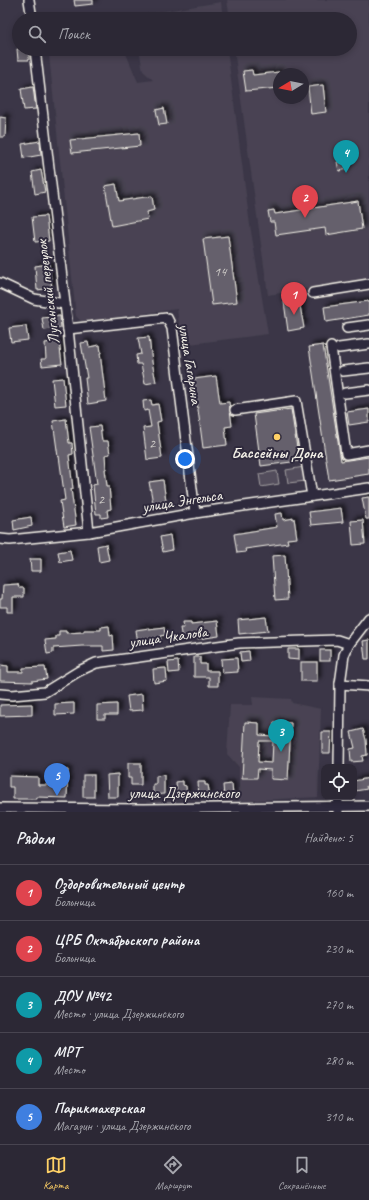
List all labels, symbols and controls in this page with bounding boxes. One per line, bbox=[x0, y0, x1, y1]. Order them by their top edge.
search box bbox=[12, 12, 357, 56]
icon: search bbox=[26, 23, 48, 45]
text: Поиск bbox=[58, 25, 90, 44]
north arrow bbox=[273, 68, 309, 104]
pin: 4 bbox=[333, 140, 359, 173]
pin: 2 bbox=[292, 185, 318, 218]
street label: Луганский переулок bbox=[31, 237, 64, 345]
house number: 14 bbox=[214, 263, 228, 280]
pin: 1 bbox=[281, 282, 307, 315]
street label: улица Гагарина bbox=[174, 321, 206, 407]
marker: Бассейны Дона bbox=[272, 432, 282, 442]
house number: 2 bbox=[149, 435, 157, 452]
place label: Бассейны Дона bbox=[231, 443, 324, 463]
your location bbox=[175, 449, 195, 469]
street label: улица Энгельса bbox=[140, 485, 225, 517]
house number: 2 bbox=[98, 491, 106, 508]
street label: улица Чкалова bbox=[127, 621, 210, 653]
pin: 3 bbox=[268, 719, 294, 752]
pin: 5 bbox=[44, 763, 70, 796]
map controls bbox=[321, 764, 357, 800]
button: locate bbox=[321, 764, 357, 800]
street label: улица Дзержинского bbox=[128, 783, 241, 803]
text: Рядом bbox=[16, 828, 54, 849]
text: Найдено: 5 bbox=[305, 830, 353, 846]
text: Оздоровительный центр bbox=[54, 875, 184, 894]
text: 1 bbox=[26, 885, 32, 901]
text: 160 m bbox=[325, 885, 353, 901]
text: Больница bbox=[54, 894, 95, 910]
text: ЦРБ Октябрьского района bbox=[54, 931, 199, 950]
text: 2 bbox=[26, 941, 32, 957]
text: 230 m bbox=[325, 941, 353, 957]
text: Больница bbox=[54, 950, 95, 966]
text: ДОУ №42 bbox=[54, 987, 111, 1006]
text: 3 bbox=[26, 997, 32, 1013]
text: 270 m bbox=[325, 997, 353, 1013]
text: Место · улица Дзержинского bbox=[54, 1006, 184, 1022]
text: МРТ bbox=[54, 1043, 80, 1062]
text: 4 bbox=[26, 1053, 32, 1069]
text: 280 m bbox=[325, 1053, 353, 1069]
text: Место bbox=[54, 1062, 85, 1078]
text: Парикмахерская bbox=[54, 1099, 144, 1118]
text: 5 bbox=[26, 1109, 32, 1125]
text: 310 m bbox=[325, 1109, 353, 1125]
text: Магазин · улица Дзержинского bbox=[54, 1118, 191, 1134]
tab: Карта bbox=[43, 1154, 68, 1192]
tab: Маршрут bbox=[155, 1154, 191, 1192]
tab: Сохранённые bbox=[278, 1154, 326, 1192]

